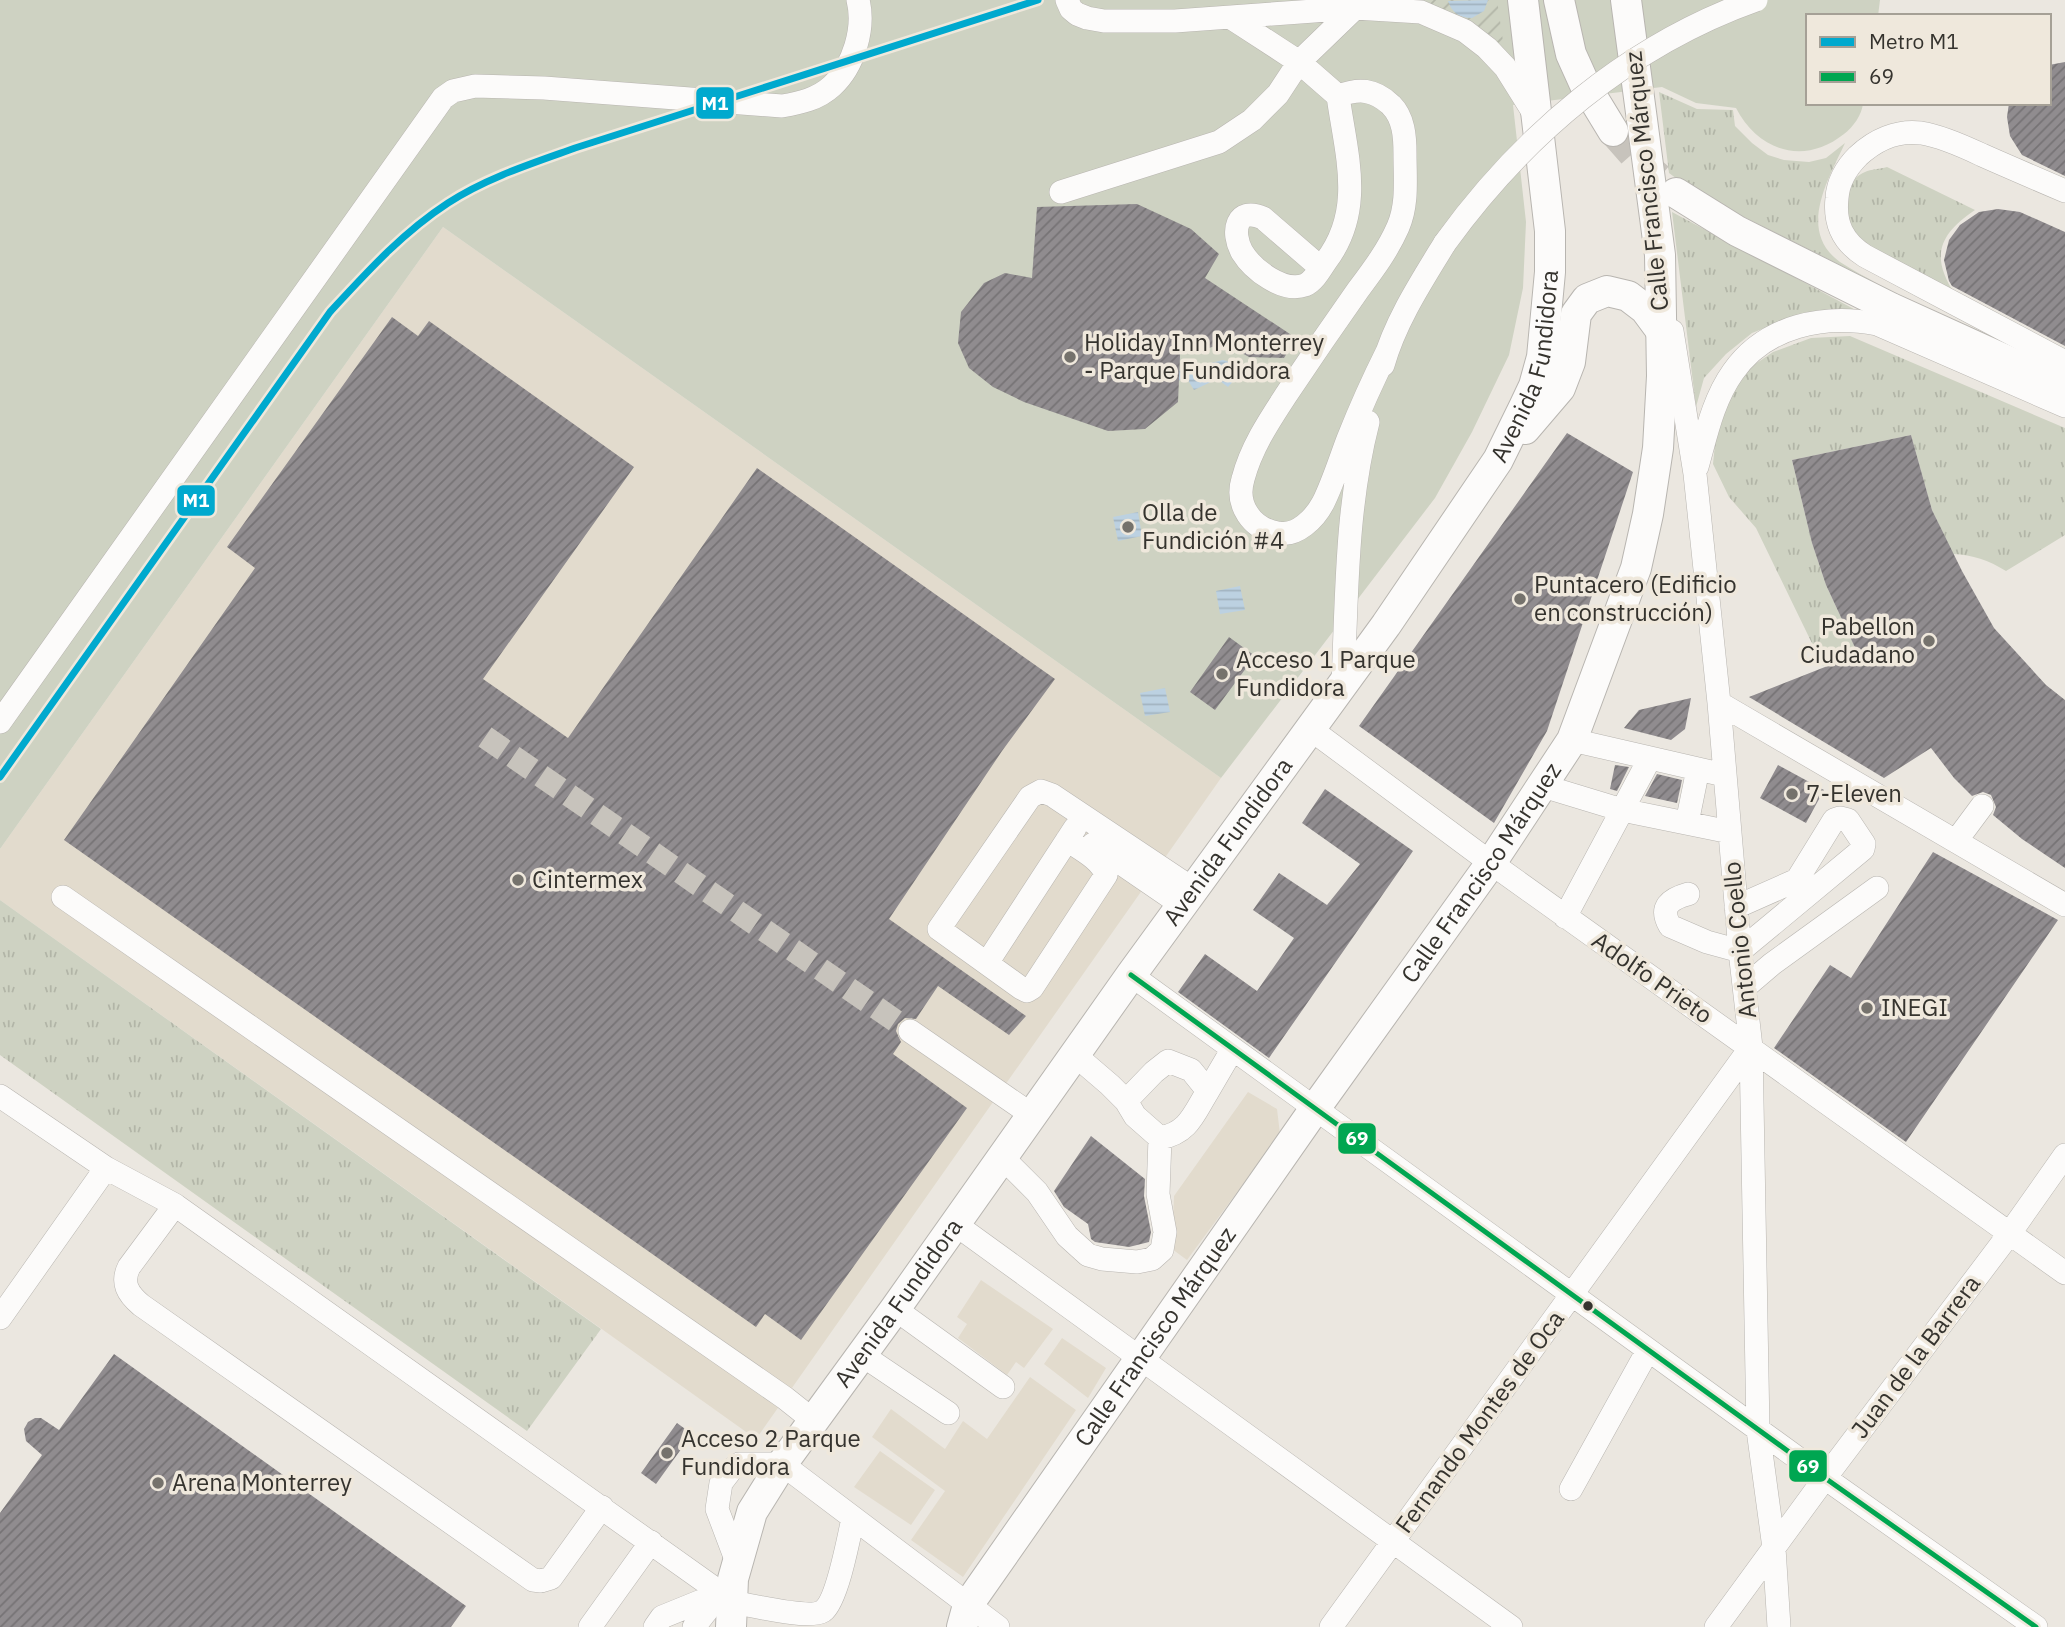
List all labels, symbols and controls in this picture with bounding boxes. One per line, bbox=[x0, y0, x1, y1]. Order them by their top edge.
legend bbox=[1806, 14, 2051, 105]
text: Metro M1 bbox=[1869, 27, 1959, 55]
street label: Calle Francisco Márquez bbox=[1616, 50, 1676, 313]
text: 69 bbox=[1869, 62, 1894, 90]
line badge: M1 bbox=[695, 86, 735, 120]
text: M1 bbox=[702, 91, 729, 115]
street label: Avenida Fundidora bbox=[1482, 268, 1565, 467]
place label: Holiday Inn Monterrey - Parque Fundidora bbox=[1084, 326, 1324, 386]
marker: Holiday Inn Monterrey - Parque Fundidora bbox=[1062, 349, 1078, 365]
line badge: M1 bbox=[176, 484, 216, 517]
text: M1 bbox=[183, 488, 210, 512]
place label: Olla de Fundición #4 bbox=[1142, 496, 1284, 556]
marker: Olla de Fundición #4 bbox=[1120, 519, 1136, 535]
place label: Puntacero (Edificio en construcción) bbox=[1534, 568, 1737, 628]
marker: Puntacero (Edificio en construcción) bbox=[1512, 591, 1528, 607]
place label: Pabellon Ciudadano bbox=[1800, 610, 1915, 670]
marker: Pabellon Ciudadano bbox=[1921, 633, 1937, 649]
place label: Acceso 1 Parque Fundidora bbox=[1236, 643, 1416, 703]
marker: Acceso 1 Parque Fundidora bbox=[1214, 666, 1230, 682]
street label: Avenida Fundidora bbox=[1155, 750, 1299, 932]
street label: Calle Francisco Márquez bbox=[1393, 756, 1568, 989]
place label: 7-Eleven bbox=[1806, 777, 1902, 809]
marker: 7-Eleven bbox=[1784, 786, 1800, 802]
street label: Antonio Coello bbox=[1715, 860, 1763, 1020]
place label: Cintermex bbox=[532, 863, 643, 895]
marker: Cintermex bbox=[510, 872, 526, 888]
street label: Adolfo Prieto bbox=[1586, 924, 1719, 1030]
place label: INEGI bbox=[1881, 991, 1948, 1023]
marker: INEGI bbox=[1859, 1000, 1875, 1016]
line badge: 69 bbox=[1337, 1122, 1377, 1155]
text: 69 bbox=[1346, 1126, 1368, 1150]
street label: Avenida Fundidora bbox=[826, 1211, 969, 1393]
street label: Calle Francisco Márquez bbox=[1067, 1220, 1243, 1452]
street label: Juan de la Barrera bbox=[1843, 1268, 1987, 1444]
unlabelled marker bbox=[1581, 1299, 1595, 1313]
street label: Fernando Montes de Oca bbox=[1387, 1303, 1571, 1539]
place label: Acceso 2 Parque Fundidora bbox=[681, 1422, 861, 1482]
marker: Acceso 2 Parque Fundidora bbox=[659, 1445, 675, 1461]
line badge: 69 bbox=[1788, 1449, 1828, 1483]
text: 69 bbox=[1797, 1454, 1819, 1478]
place label: Arena Monterrey bbox=[172, 1466, 352, 1498]
marker: Arena Monterrey bbox=[150, 1475, 166, 1491]

